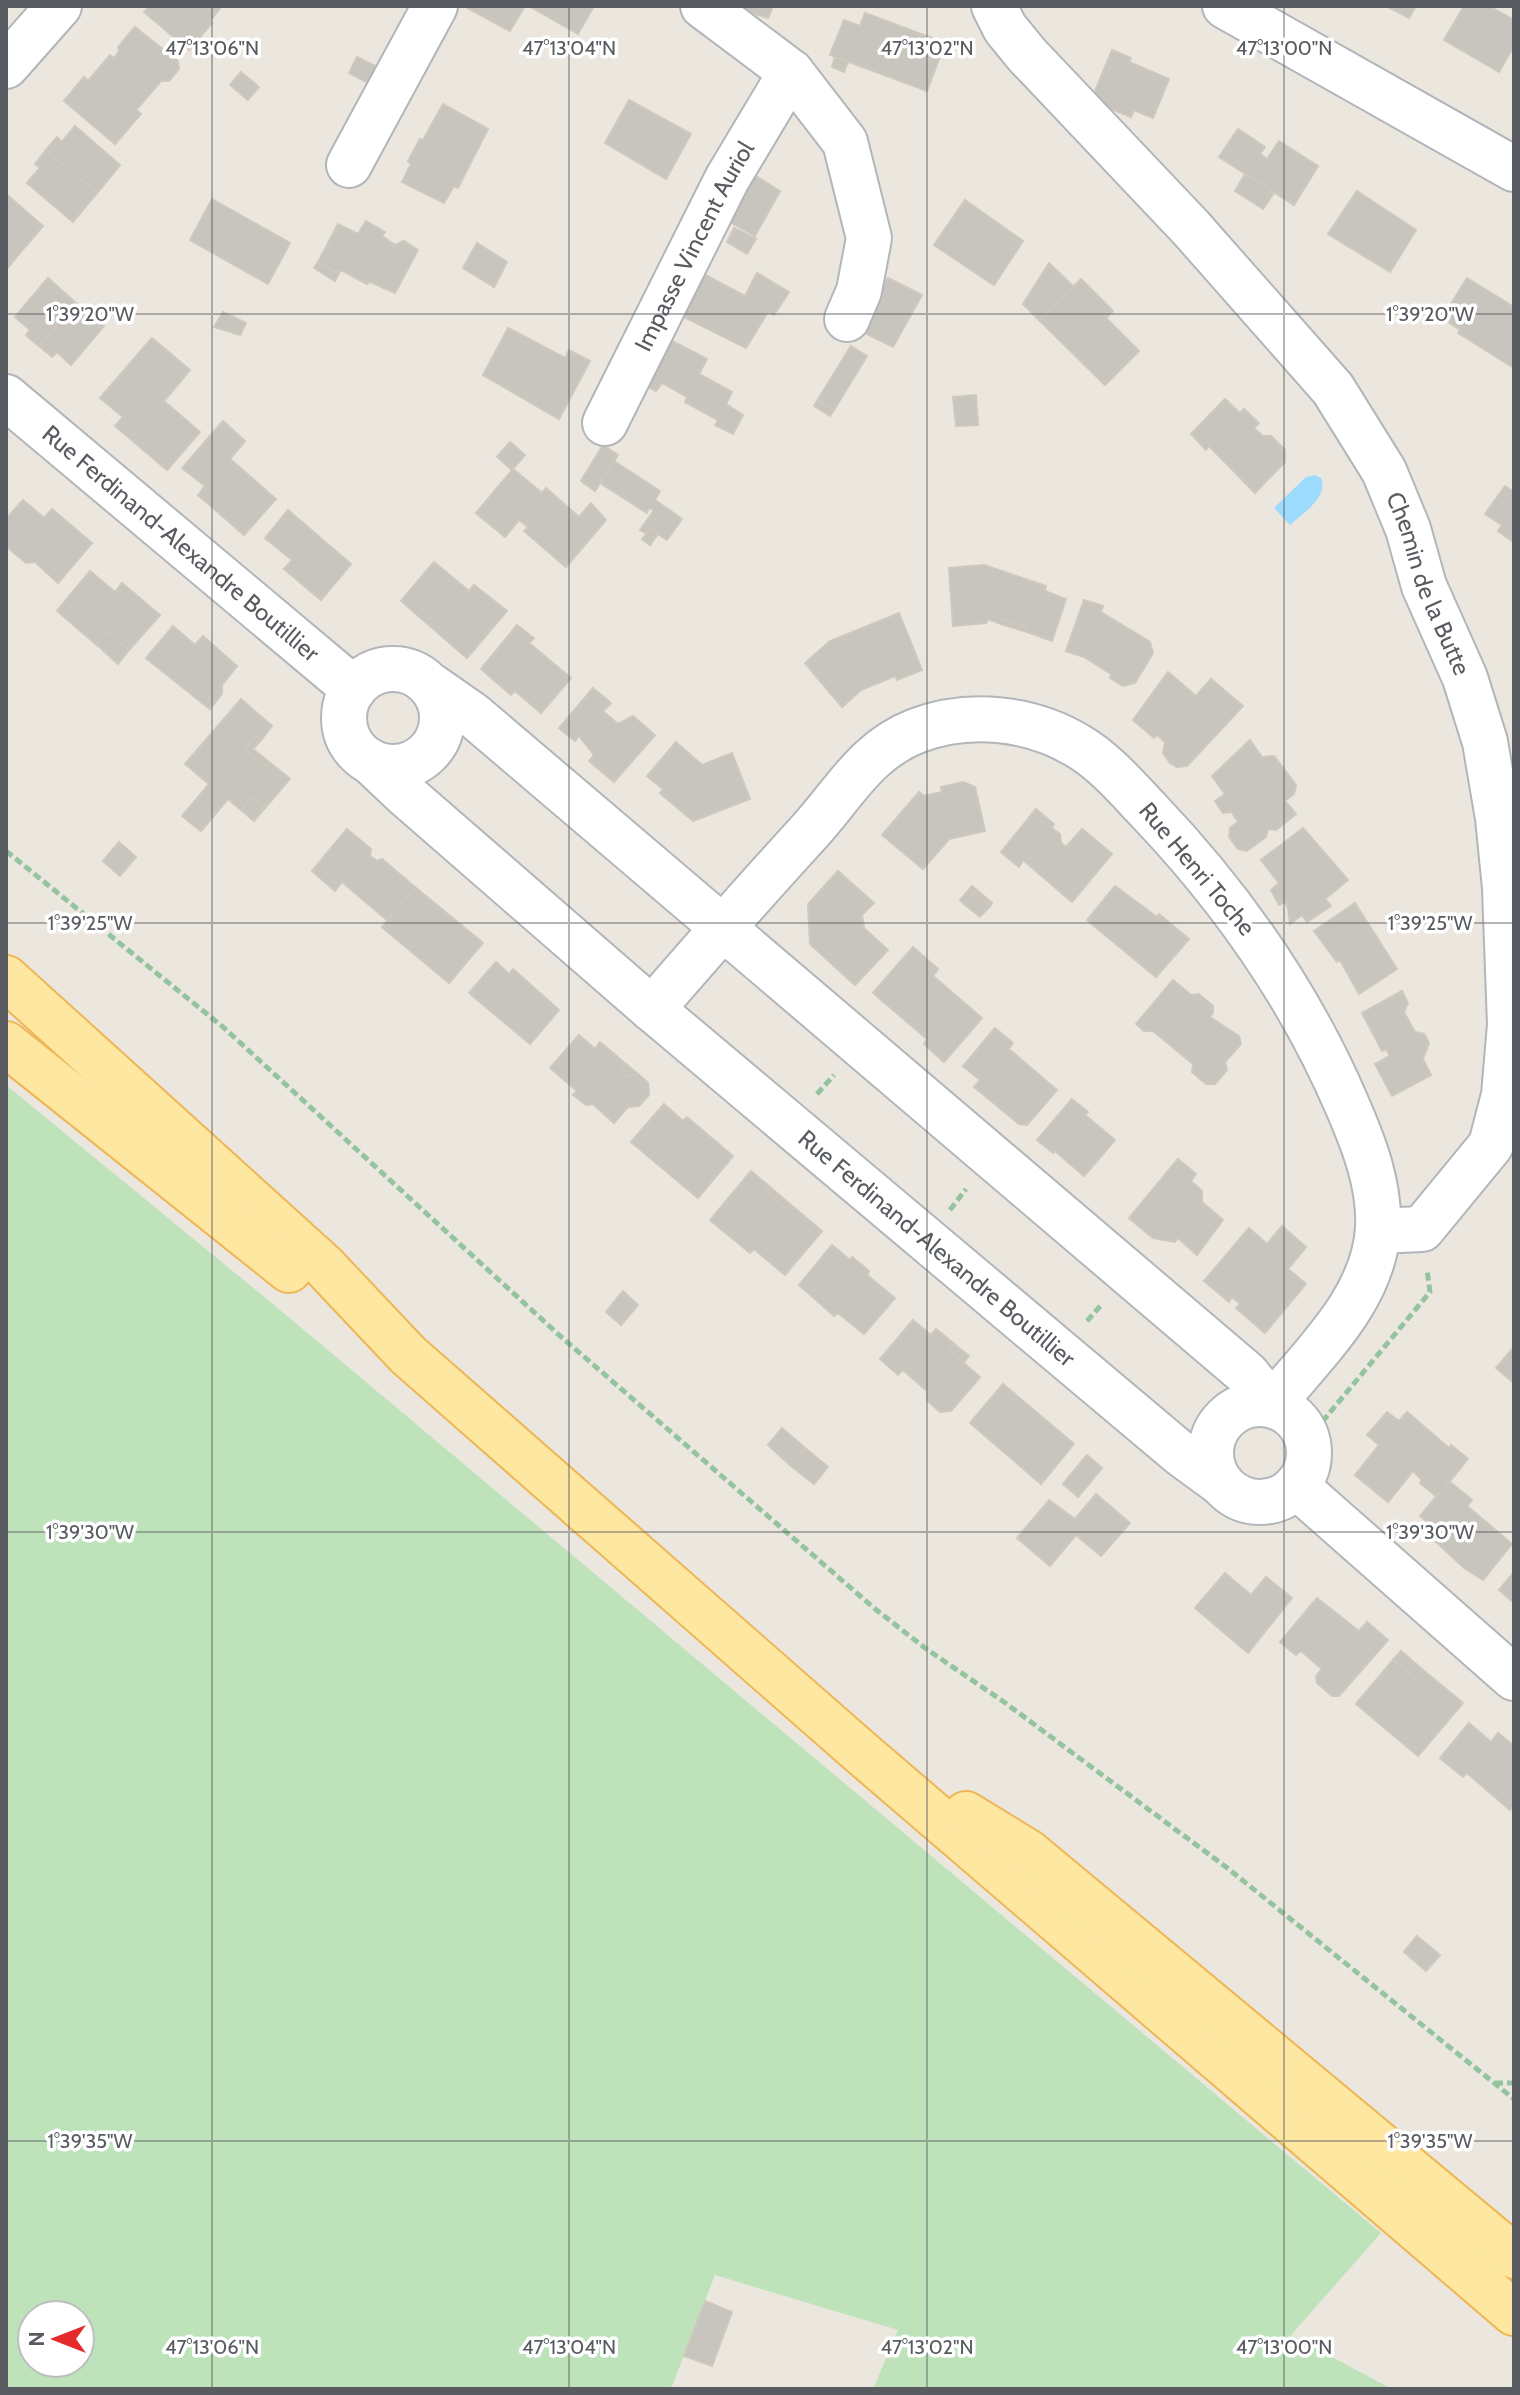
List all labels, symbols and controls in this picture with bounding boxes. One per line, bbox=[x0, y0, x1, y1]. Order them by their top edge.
text: 47°13'06"N bbox=[165, 36, 259, 60]
text: 47°13'04"N bbox=[522, 36, 616, 60]
text: 47°13'02"N bbox=[880, 36, 974, 60]
text: 47°13'00"N bbox=[1236, 36, 1332, 60]
street label: Impasse Vincent Auriol bbox=[628, 136, 760, 356]
text: 1°39'20"W bbox=[46, 302, 134, 326]
text: 1°39'20"W bbox=[1386, 302, 1474, 326]
street label: Rue Ferdinand-Alexandre Boutillier bbox=[37, 419, 326, 668]
street label: Chemin de la Butte bbox=[1380, 487, 1477, 679]
street label: Rue Henri Toche bbox=[1133, 796, 1262, 941]
text: 1°39'25"W bbox=[48, 911, 132, 935]
text: 1°39'25"W bbox=[1388, 911, 1472, 935]
street label: Rue Ferdinand-Alexandre Boutillier bbox=[793, 1123, 1081, 1373]
text: 1°39'30"W bbox=[46, 1520, 134, 1544]
text: 1°39'30"W bbox=[1386, 1520, 1474, 1544]
text: 1°39'35"W bbox=[48, 2129, 133, 2153]
text: 1°39'35"W bbox=[1388, 2129, 1473, 2153]
north arrow bbox=[16, 2299, 96, 2379]
text: N bbox=[23, 2331, 50, 2347]
text: 47°13'06"N bbox=[165, 2335, 259, 2359]
text: 47°13'04"N bbox=[522, 2335, 616, 2359]
text: 47°13'02"N bbox=[880, 2335, 974, 2359]
text: 47°13'00"N bbox=[1236, 2335, 1332, 2359]

